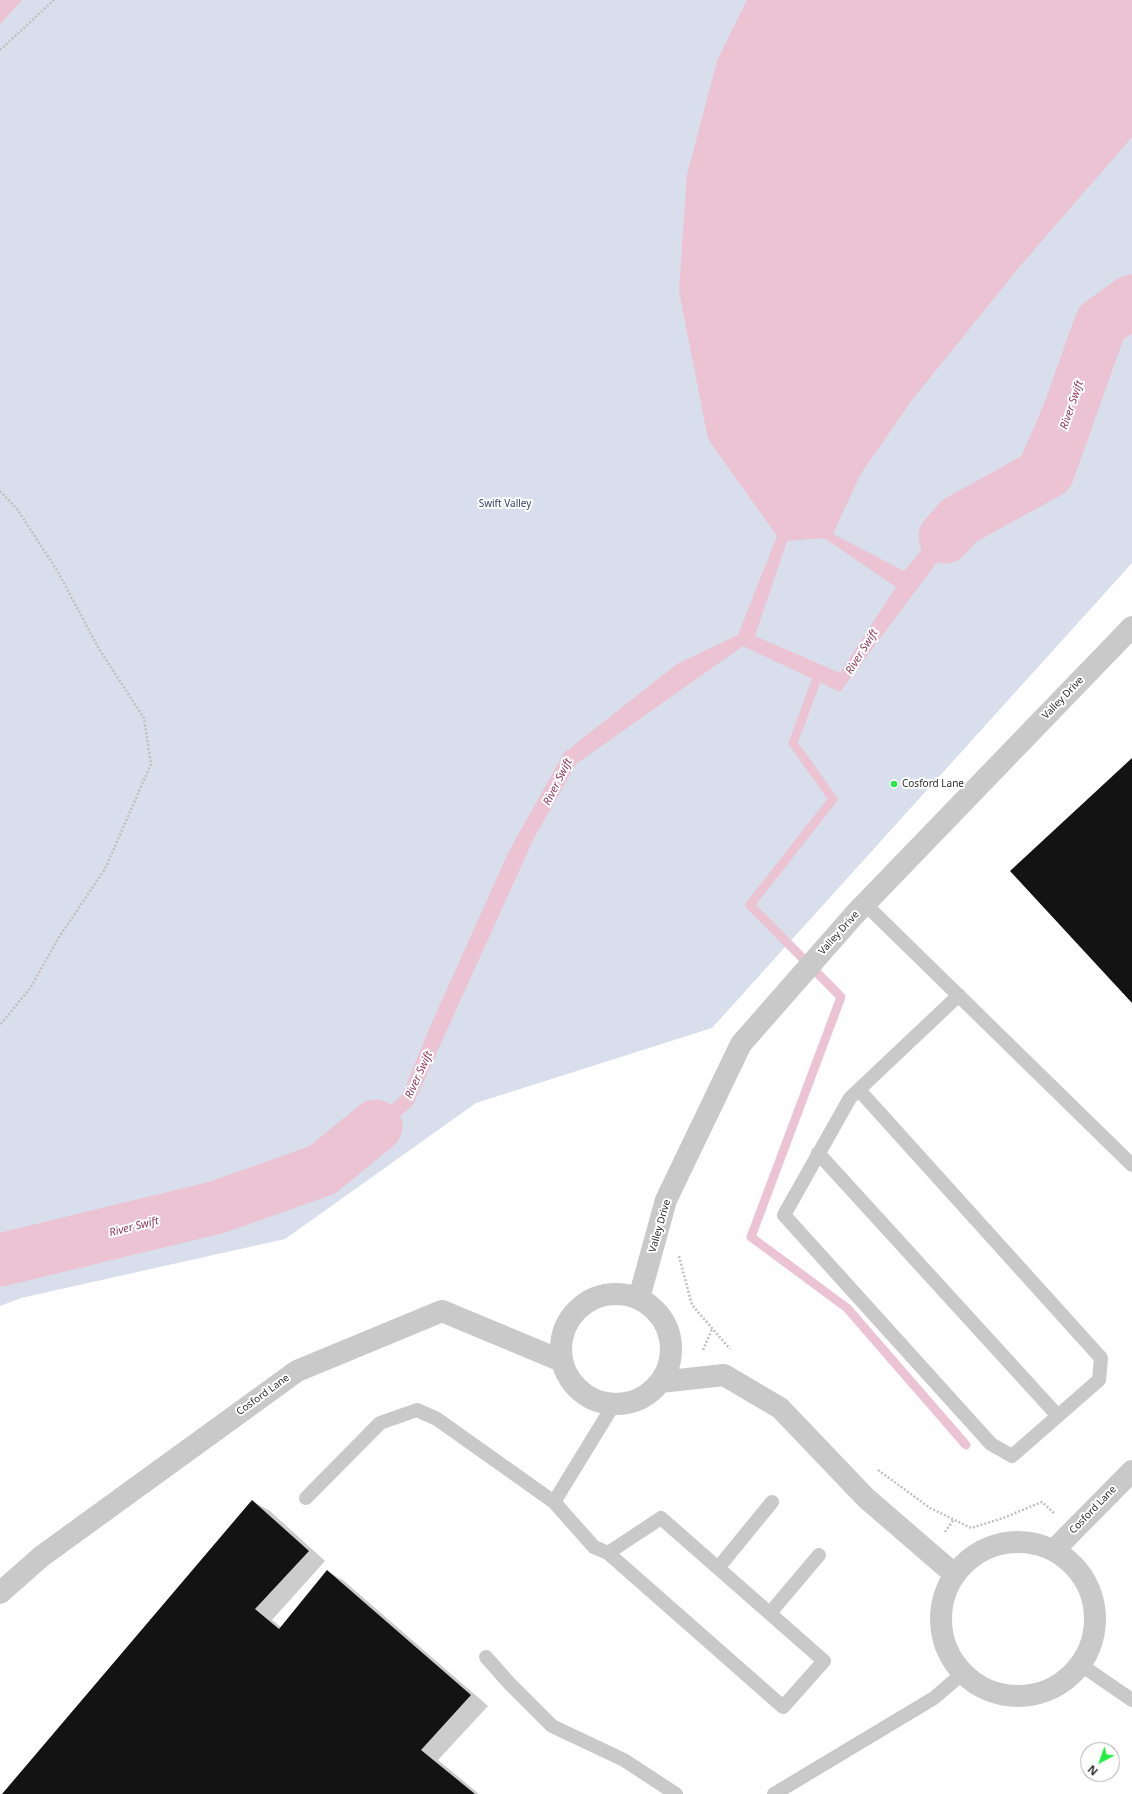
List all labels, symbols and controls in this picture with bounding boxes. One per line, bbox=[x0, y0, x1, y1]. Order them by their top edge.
water label: River Swift bbox=[1058, 379, 1086, 431]
park label: Swift Valley bbox=[479, 498, 531, 510]
water label: River Swift bbox=[843, 627, 881, 677]
street label: Valley Drive bbox=[1040, 674, 1086, 722]
water label: River Swift bbox=[541, 757, 575, 807]
place label: Cosford Lane bbox=[902, 778, 964, 790]
marker: Cosford Lane bbox=[889, 779, 899, 789]
street label: Valley Drive bbox=[816, 909, 862, 957]
water label: River Swift bbox=[402, 1049, 436, 1101]
street label: Valley Drive bbox=[647, 1198, 673, 1254]
water label: River Swift bbox=[108, 1214, 160, 1240]
street label: Cosford Lane bbox=[234, 1372, 292, 1418]
street label: Cosford Lane bbox=[1067, 1484, 1119, 1536]
north arrow bbox=[1080, 1742, 1120, 1782]
text: N bbox=[1084, 1762, 1101, 1779]

